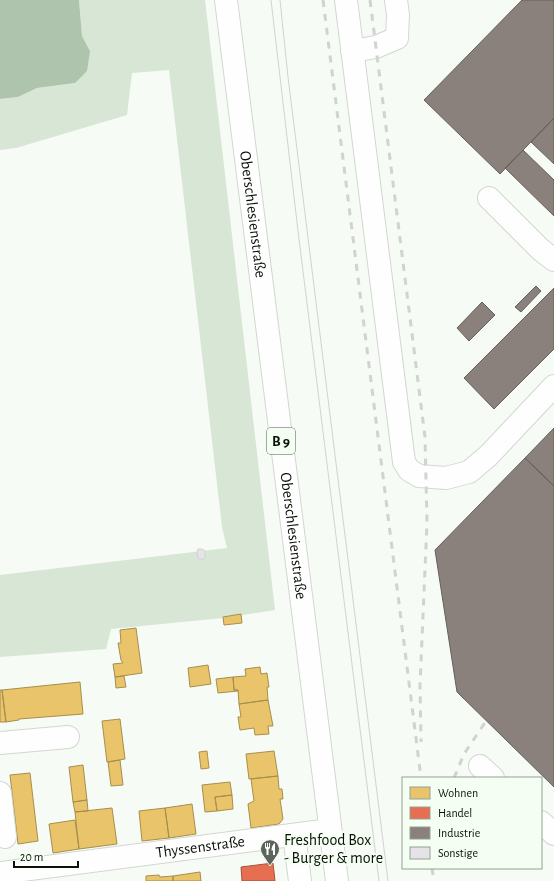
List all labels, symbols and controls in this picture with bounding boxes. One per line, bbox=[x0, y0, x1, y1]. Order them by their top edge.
street label: Oberschlesienstraße bbox=[237, 150, 269, 279]
road number: B 9 bbox=[267, 428, 295, 454]
street label: Oberschlesienstraße bbox=[278, 471, 309, 600]
legend bbox=[402, 777, 542, 869]
text: Wohnen bbox=[438, 787, 478, 799]
text: Handel bbox=[438, 807, 472, 819]
text: Industrie bbox=[438, 827, 480, 839]
place label: Freshfood Box - Burger & more bbox=[284, 832, 383, 866]
street label: Thyssenstraße bbox=[155, 833, 246, 861]
restaurant icon: Freshfood Box - Burger & more bbox=[259, 838, 281, 866]
scale bar bbox=[14, 843, 78, 869]
text: Sonstige bbox=[438, 847, 478, 859]
text: 20 m bbox=[20, 851, 43, 863]

